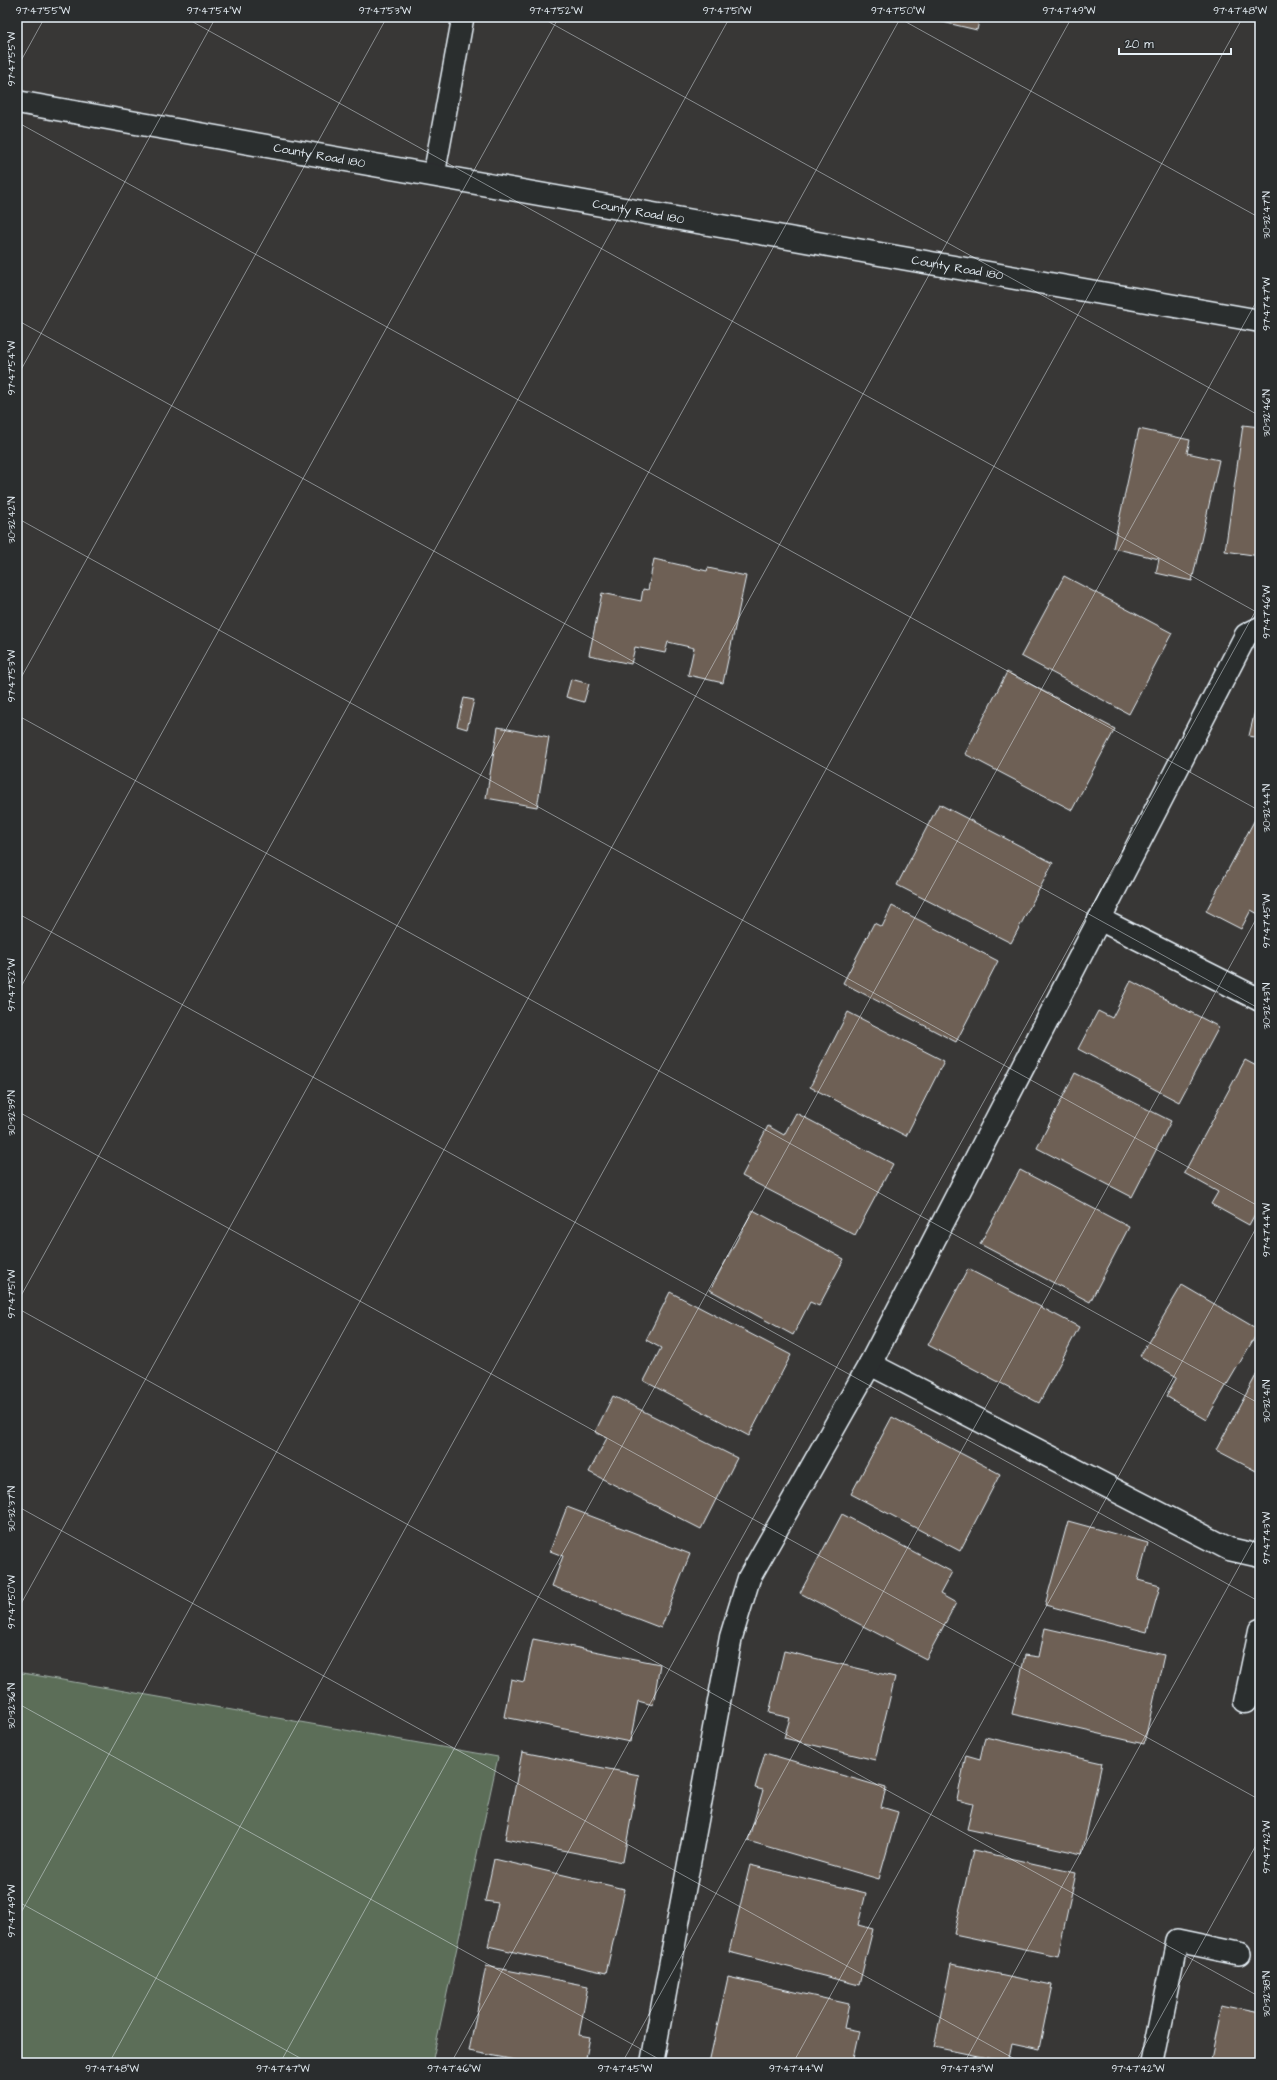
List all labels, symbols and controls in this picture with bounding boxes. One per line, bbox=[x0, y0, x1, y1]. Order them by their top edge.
text: 97°47'55"W bbox=[16, 4, 71, 18]
text: 97°47'54"W bbox=[187, 4, 242, 18]
text: 97°47'53"W bbox=[359, 4, 412, 18]
text: 97°47'52"W bbox=[529, 4, 583, 18]
text: 97°47'51"W bbox=[703, 4, 752, 18]
text: 97°47'50"W bbox=[871, 4, 925, 18]
text: 97°47'49"W bbox=[1043, 4, 1096, 18]
text: 97°47'48"W bbox=[1213, 4, 1267, 18]
scale bar bbox=[1119, 30, 1231, 56]
text: 97°47'55"W bbox=[5, 31, 19, 86]
text: 20 m bbox=[1125, 36, 1154, 53]
street label: County Road 180 bbox=[272, 139, 367, 172]
text: 30°32'47"N bbox=[1260, 191, 1274, 239]
street label: County Road 180 bbox=[591, 196, 686, 228]
street label: County Road 180 bbox=[910, 252, 1005, 285]
text: 97°47'47"W bbox=[1260, 277, 1274, 331]
text: 97°47'54"W bbox=[5, 340, 19, 395]
text: 30°32'46"N bbox=[1260, 389, 1274, 437]
text: 30°32'42"N bbox=[5, 496, 19, 544]
text: 97°47'46"W bbox=[1260, 585, 1274, 639]
text: 97°47'53"W bbox=[5, 649, 19, 702]
text: 30°32'44"N bbox=[1260, 784, 1274, 832]
text: 97°47'45"W bbox=[1260, 893, 1274, 948]
text: 97°47'52"W bbox=[5, 958, 19, 1012]
text: 30°32'43"N bbox=[1260, 983, 1274, 1029]
text: 30°32'39"N bbox=[5, 1090, 19, 1136]
text: 97°47'44"W bbox=[1260, 1202, 1274, 1257]
text: 97°47'51"W bbox=[5, 1269, 19, 1318]
text: 30°32'41"N bbox=[1260, 1380, 1274, 1422]
text: 30°32'37"N bbox=[5, 1486, 19, 1532]
text: 97°47'43"W bbox=[1260, 1511, 1274, 1564]
text: 97°47'50"W bbox=[5, 1575, 19, 1629]
text: 30°32'36"N bbox=[5, 1683, 19, 1729]
text: 97°47'42"W bbox=[1260, 1820, 1274, 1873]
text: 97°47'49"W bbox=[5, 1884, 19, 1937]
text: 30°32'38"N bbox=[1260, 1971, 1274, 2017]
text: 97°47'48"W bbox=[85, 2062, 139, 2076]
text: 97°47'47"W bbox=[256, 2062, 310, 2076]
text: 97°47'46"W bbox=[427, 2062, 481, 2076]
text: 97°47'45"W bbox=[598, 2062, 653, 2076]
text: 97°47'44"W bbox=[769, 2062, 824, 2076]
text: 97°47'43"W bbox=[941, 2062, 994, 2076]
text: 97°47'42"W bbox=[1112, 2062, 1165, 2076]

